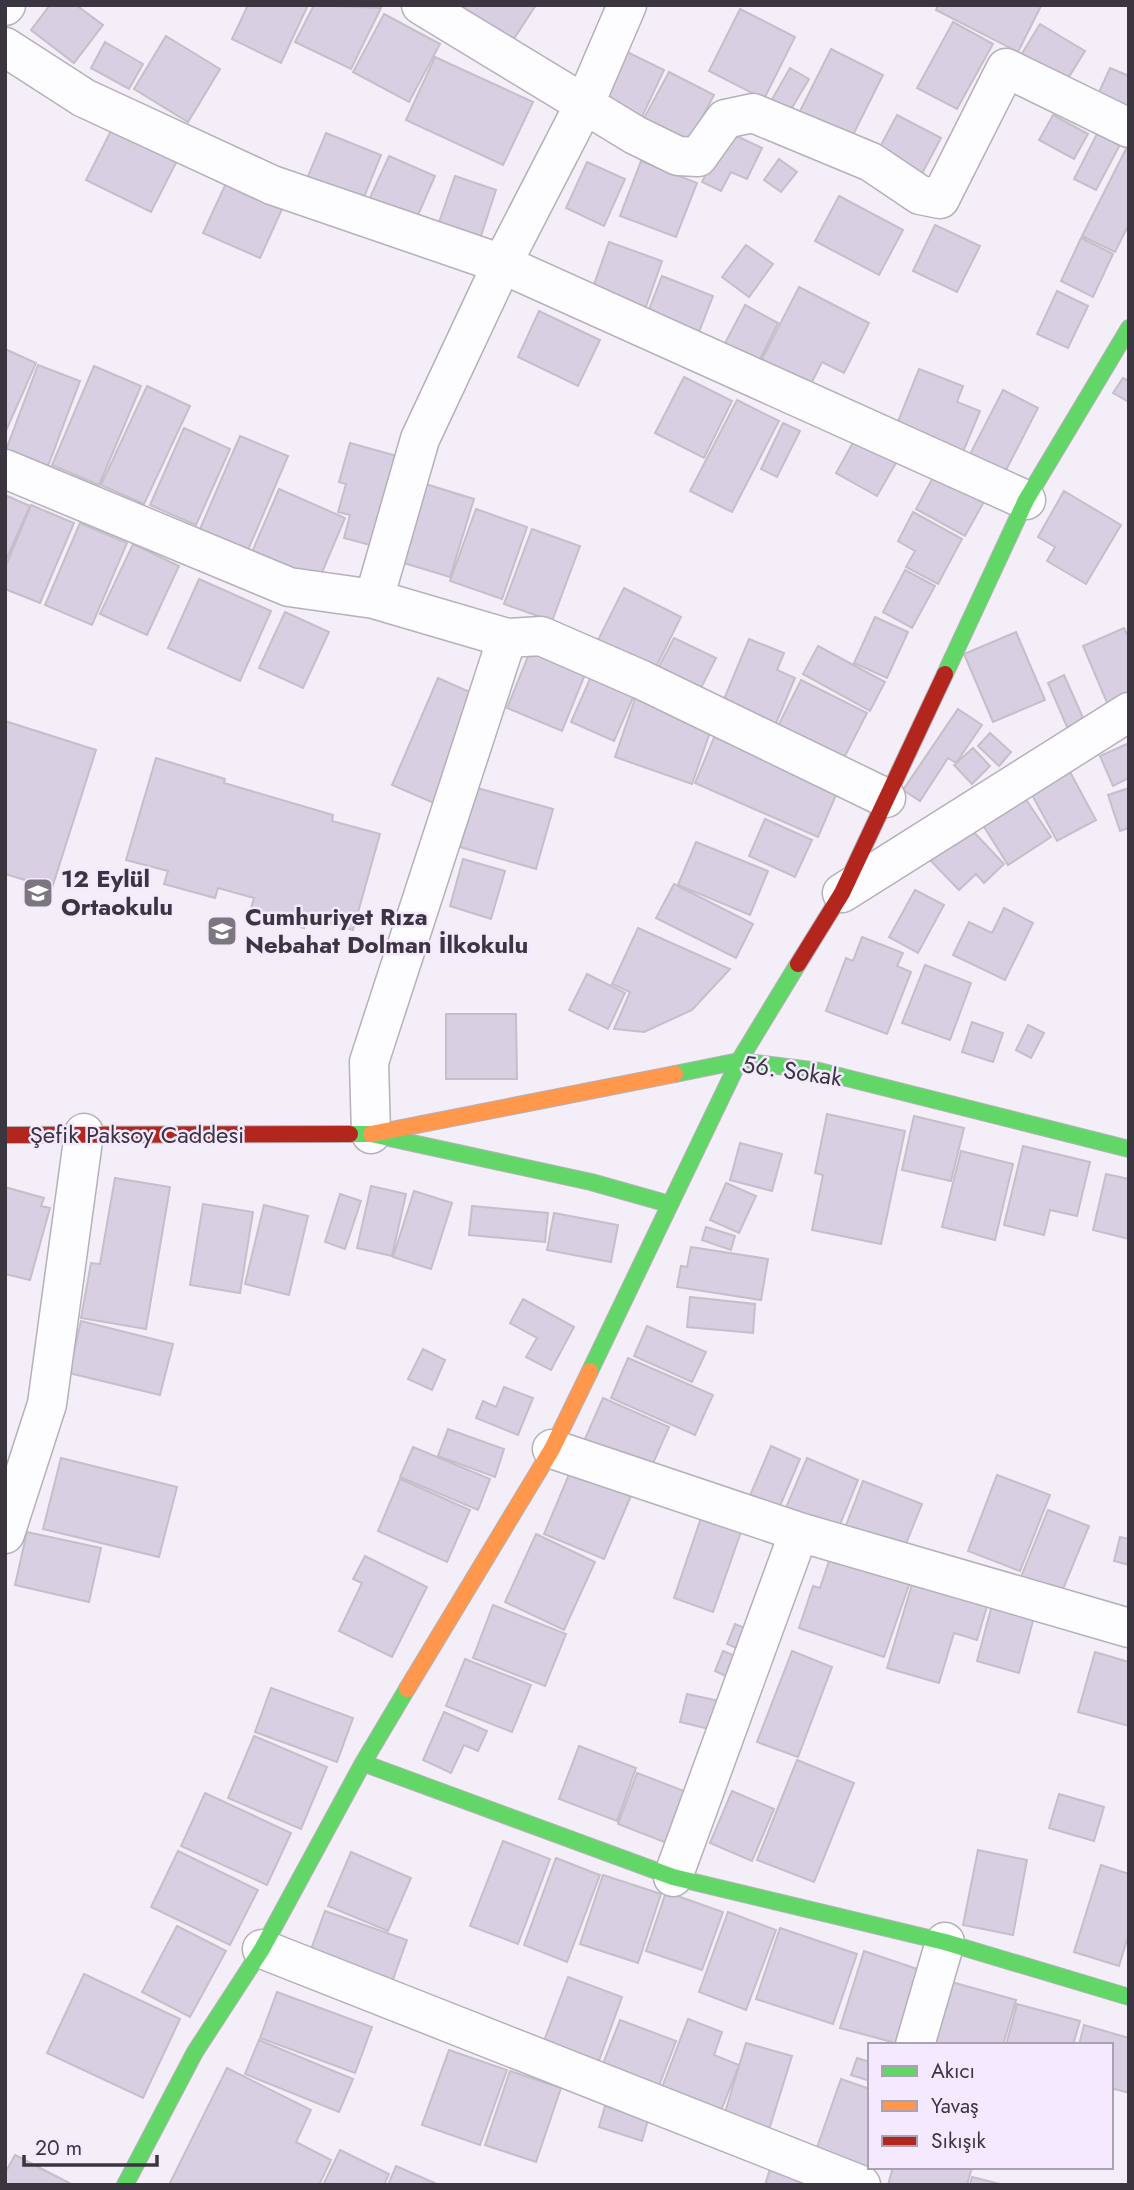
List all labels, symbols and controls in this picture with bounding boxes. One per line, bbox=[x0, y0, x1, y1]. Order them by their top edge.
place label: 12 Eylül Ortaokulu bbox=[61, 861, 173, 924]
school or university icon: 12 Eylül Ortaokulu bbox=[21, 876, 55, 910]
place label: Cumhuriyet Rıza Nebahat Dolman İlkokulu bbox=[245, 899, 528, 962]
school or university icon: Cumhuriyet Rıza Nebahat Dolman İlkokulu bbox=[205, 914, 239, 948]
street label: 56. Sokak bbox=[740, 1046, 845, 1095]
street label: Şefik Paksoy Caddesi bbox=[30, 1117, 244, 1152]
legend bbox=[868, 2043, 1113, 2169]
text: Akıcı bbox=[931, 2056, 975, 2086]
text: Yavaş bbox=[931, 2091, 978, 2121]
scale bar bbox=[24, 2124, 158, 2168]
text: Sıkışık bbox=[931, 2126, 987, 2156]
text: 20 m bbox=[35, 2133, 82, 2163]

